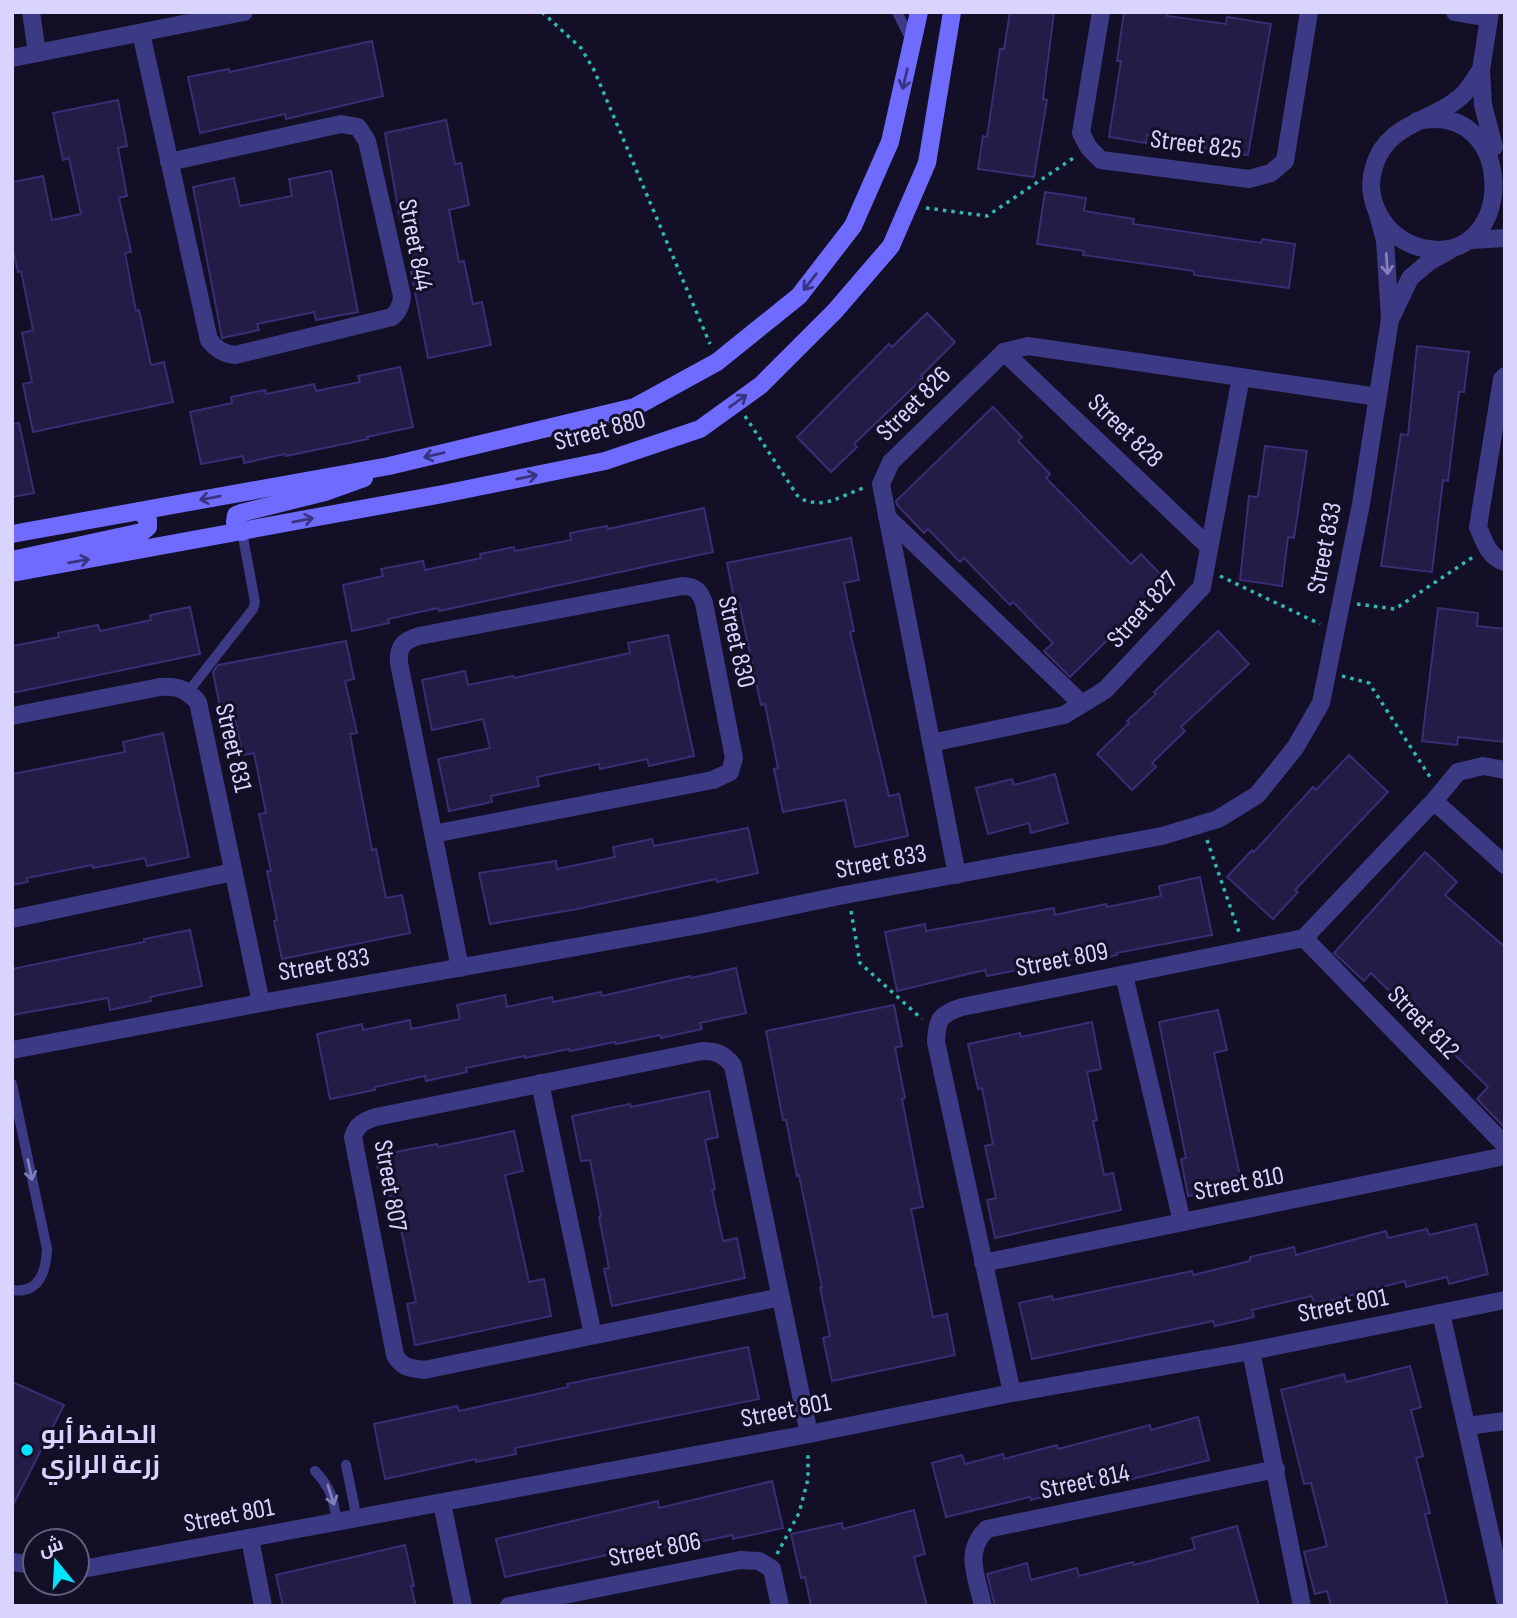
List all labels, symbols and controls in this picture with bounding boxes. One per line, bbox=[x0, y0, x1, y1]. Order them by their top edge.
one-way arrow bbox=[898, 67, 912, 90]
street label: Street 825 bbox=[1149, 124, 1243, 166]
street label: Street 844 bbox=[391, 197, 439, 294]
one-way arrow bbox=[1381, 253, 1394, 275]
one-way arrow bbox=[803, 273, 818, 291]
street label: Street 826 bbox=[870, 360, 958, 448]
street label: Street 828 bbox=[1081, 388, 1169, 474]
one-way arrow bbox=[728, 394, 747, 409]
street label: Street 880 bbox=[551, 404, 649, 458]
one-way arrow bbox=[423, 449, 446, 462]
one-way arrow bbox=[515, 469, 538, 483]
one-way arrow bbox=[199, 492, 222, 505]
street label: Street 833 bbox=[1301, 500, 1349, 596]
one-way arrow bbox=[291, 513, 314, 527]
one-way arrow bbox=[67, 554, 90, 567]
street label: Street 827 bbox=[1101, 565, 1186, 655]
street label: Street 830 bbox=[710, 593, 762, 691]
street label: Street 831 bbox=[208, 700, 258, 796]
street label: Street 833 bbox=[833, 838, 929, 886]
street label: Street 809 bbox=[1013, 936, 1111, 984]
street label: Street 833 bbox=[276, 942, 372, 988]
street label: Street 812 bbox=[1380, 980, 1466, 1066]
street label: Street 807 bbox=[367, 1138, 413, 1235]
one-way arrow bbox=[24, 1158, 38, 1181]
street label: Street 810 bbox=[1191, 1160, 1287, 1208]
street label: Street 801 bbox=[1295, 1282, 1391, 1330]
street label: Street 801 bbox=[738, 1387, 834, 1435]
place label: الحافظ أبو زرعة الرازي bbox=[41, 1417, 160, 1485]
marker: الحافظ أبو زرعة الرازي bbox=[19, 1442, 35, 1458]
street label: Street 814 bbox=[1038, 1457, 1133, 1507]
one-way arrow bbox=[325, 1483, 338, 1505]
street label: Street 801 bbox=[181, 1492, 277, 1540]
street label: Street 806 bbox=[606, 1526, 704, 1574]
north arrow bbox=[21, 1527, 91, 1597]
text: ش bbox=[36, 1533, 66, 1562]

